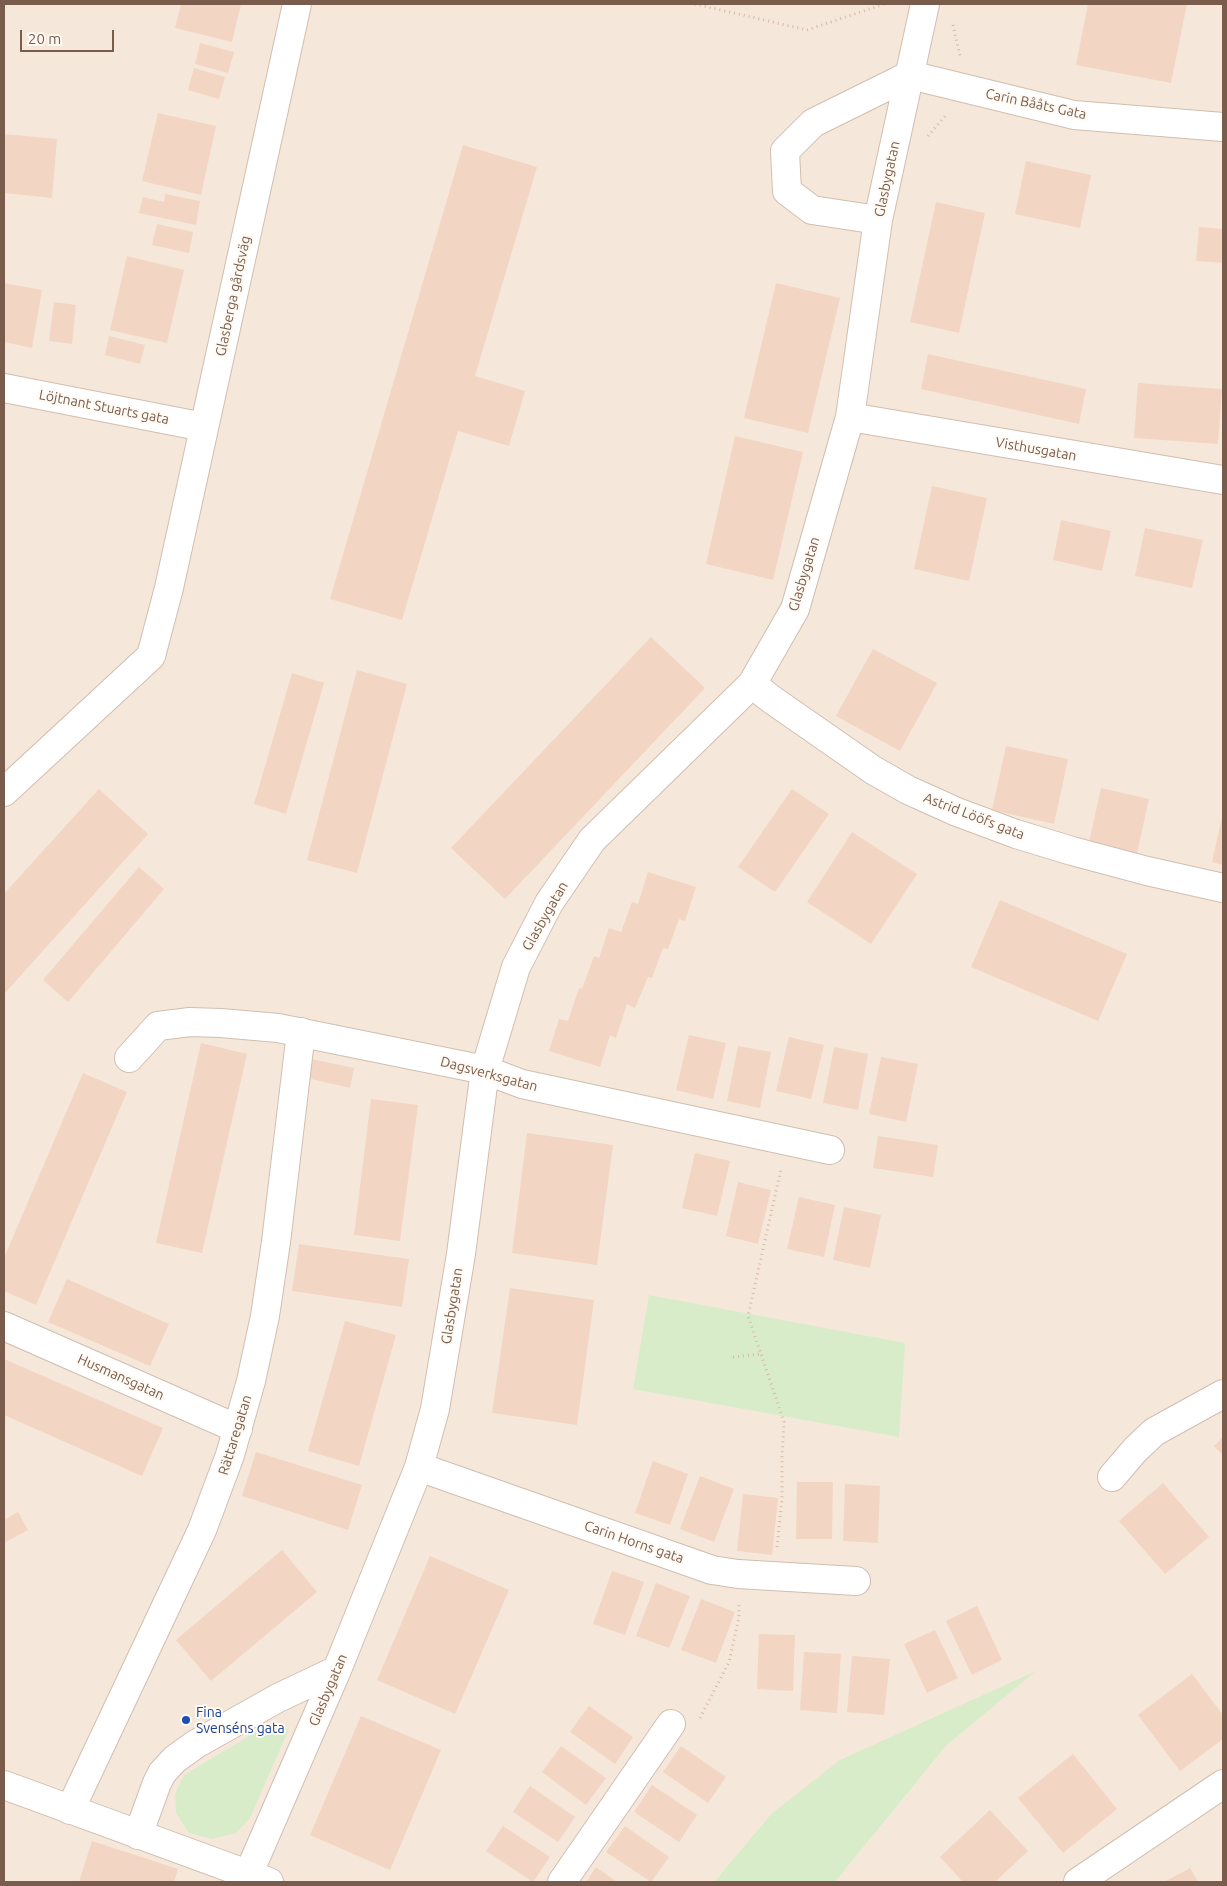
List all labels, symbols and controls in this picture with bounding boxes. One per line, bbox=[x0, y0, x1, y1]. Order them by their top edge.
scale bar bbox=[22, 20, 116, 52]
text: 20 m bbox=[28, 30, 61, 47]
street label: Carin Bååts Gata bbox=[984, 85, 1088, 123]
street label: Glasbygatan bbox=[871, 140, 903, 218]
street label: Glasberga gårdsväg bbox=[212, 234, 254, 358]
street label: Löjtnant Stuarts gata bbox=[38, 386, 170, 428]
street label: Visthusgatan bbox=[994, 434, 1078, 464]
street label: Glasbygatan bbox=[785, 535, 823, 613]
street label: Astrid Lööfs gata bbox=[921, 789, 1027, 843]
street label: Glasbygatan bbox=[518, 878, 572, 954]
street label: Dagsverksgatan bbox=[438, 1053, 540, 1095]
street label: Glasbygatan bbox=[438, 1267, 466, 1345]
street label: Husmansgatan bbox=[75, 1350, 167, 1404]
street label: Rättaregatan bbox=[215, 1393, 255, 1477]
street label: Carin Horns gata bbox=[582, 1517, 686, 1567]
street label: Glasbygatan bbox=[305, 1651, 351, 1729]
place label: Fina Svenséns gata bbox=[196, 1704, 285, 1736]
marker: Fina Svenséns gata bbox=[180, 1714, 192, 1726]

